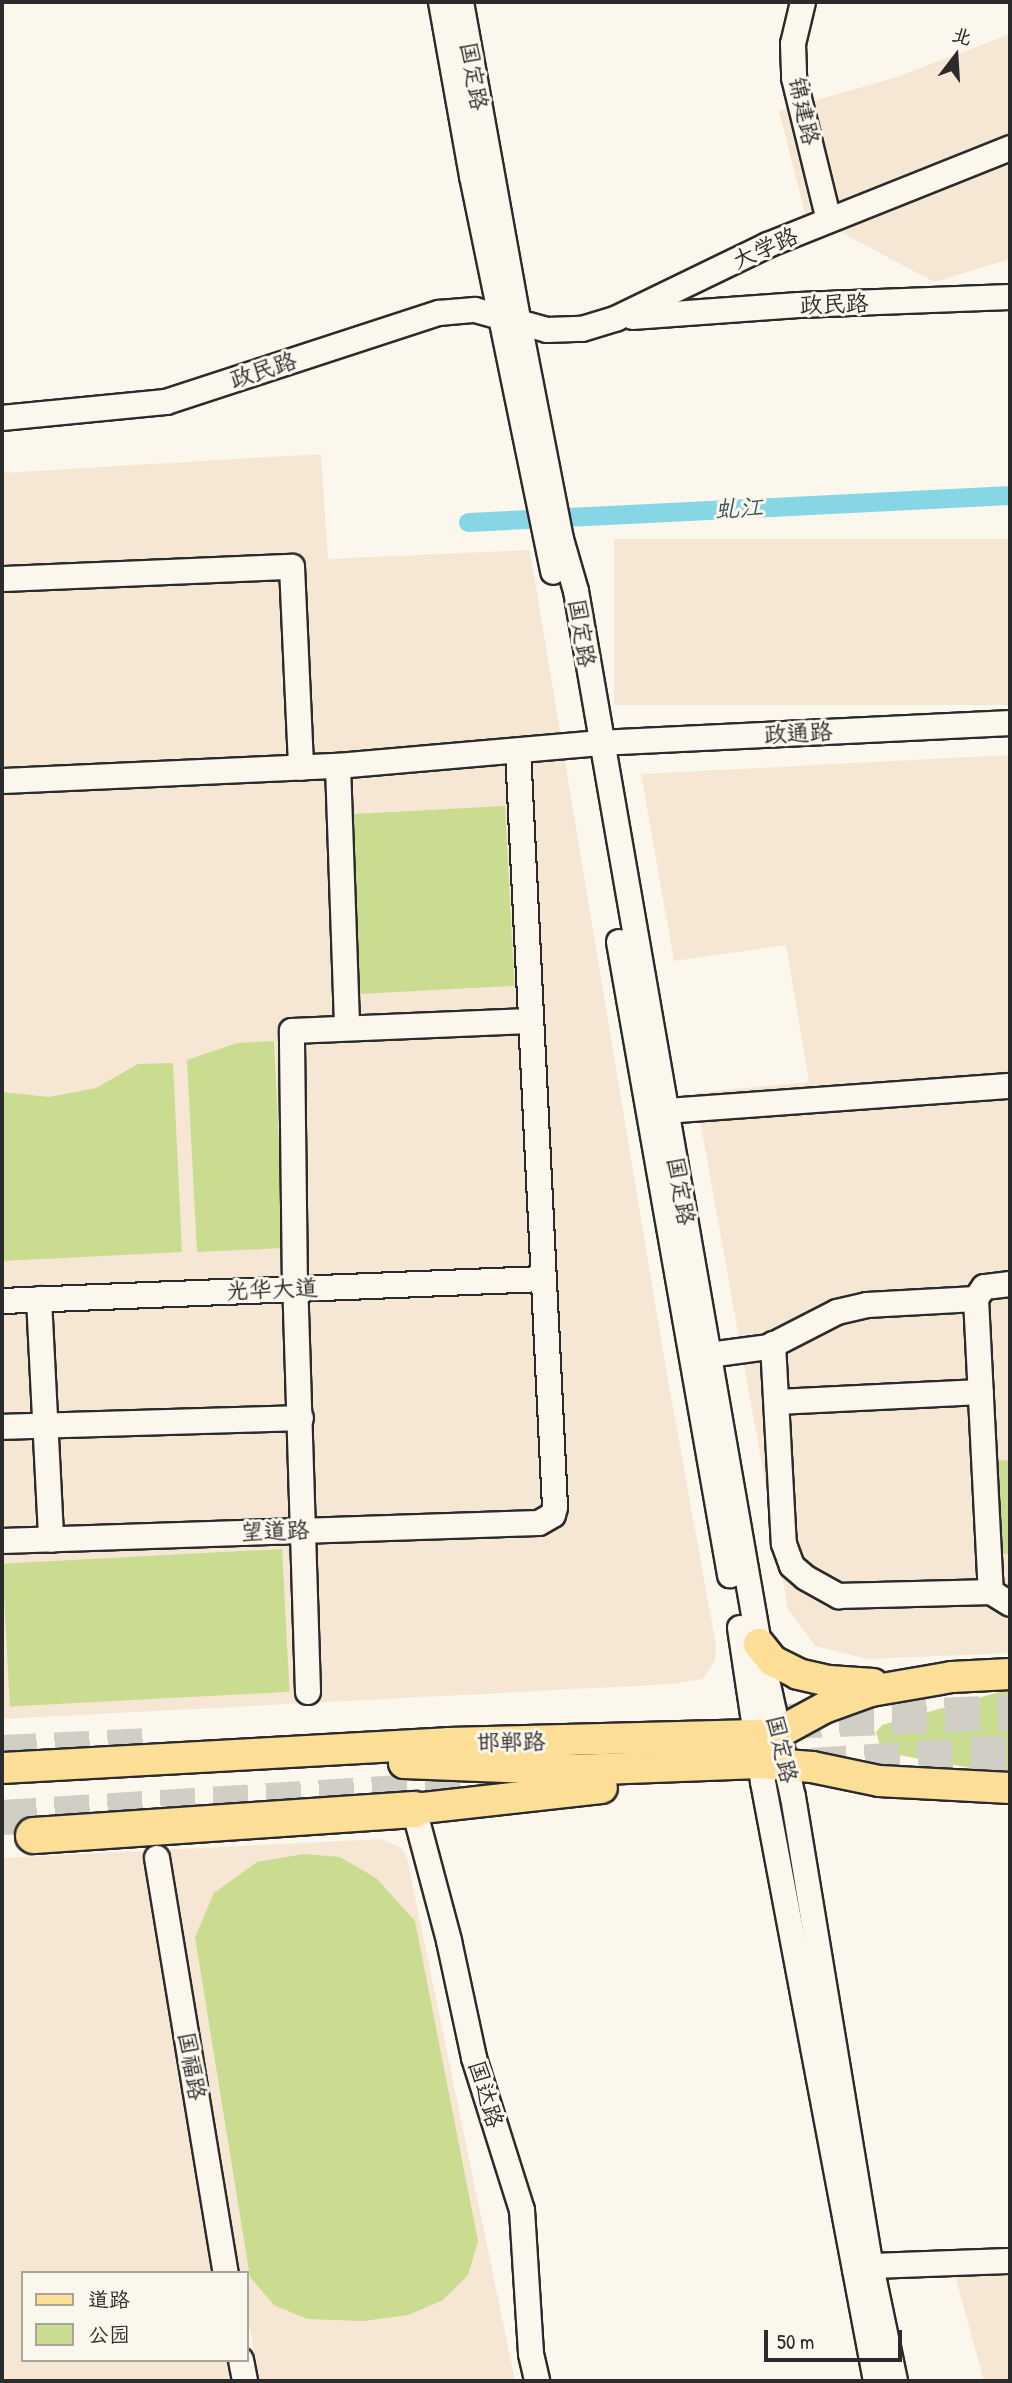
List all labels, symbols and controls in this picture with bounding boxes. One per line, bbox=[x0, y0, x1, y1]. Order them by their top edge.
north arrow bbox=[921, 21, 991, 91]
text: 北 bbox=[949, 21, 975, 51]
street label: 国定路 bbox=[454, 40, 494, 112]
street label: 锦建路 bbox=[783, 74, 825, 148]
street label: 大学路 bbox=[728, 221, 802, 275]
street label: 政民路 bbox=[799, 289, 869, 319]
street label: 政民路 bbox=[226, 346, 300, 394]
water label: 虬江 bbox=[714, 492, 764, 524]
street label: 国定路 bbox=[563, 597, 601, 669]
street label: 政通路 bbox=[763, 717, 833, 749]
street label: 国定路 bbox=[661, 1155, 701, 1227]
street label: 光华大道 bbox=[226, 1274, 318, 1304]
street label: 望道路 bbox=[240, 1516, 310, 1546]
street label: 国定路 bbox=[761, 1712, 803, 1786]
street label: 邯郸路 bbox=[476, 1728, 546, 1756]
street label: 国福路 bbox=[172, 2030, 212, 2102]
street label: 国达路 bbox=[463, 2057, 509, 2131]
legend bbox=[21, 2271, 248, 2362]
text: 道路 bbox=[88, 2285, 130, 2314]
scale bar bbox=[767, 2316, 905, 2360]
text: 公园 bbox=[88, 2320, 130, 2349]
text: 50 m bbox=[777, 2327, 814, 2356]

